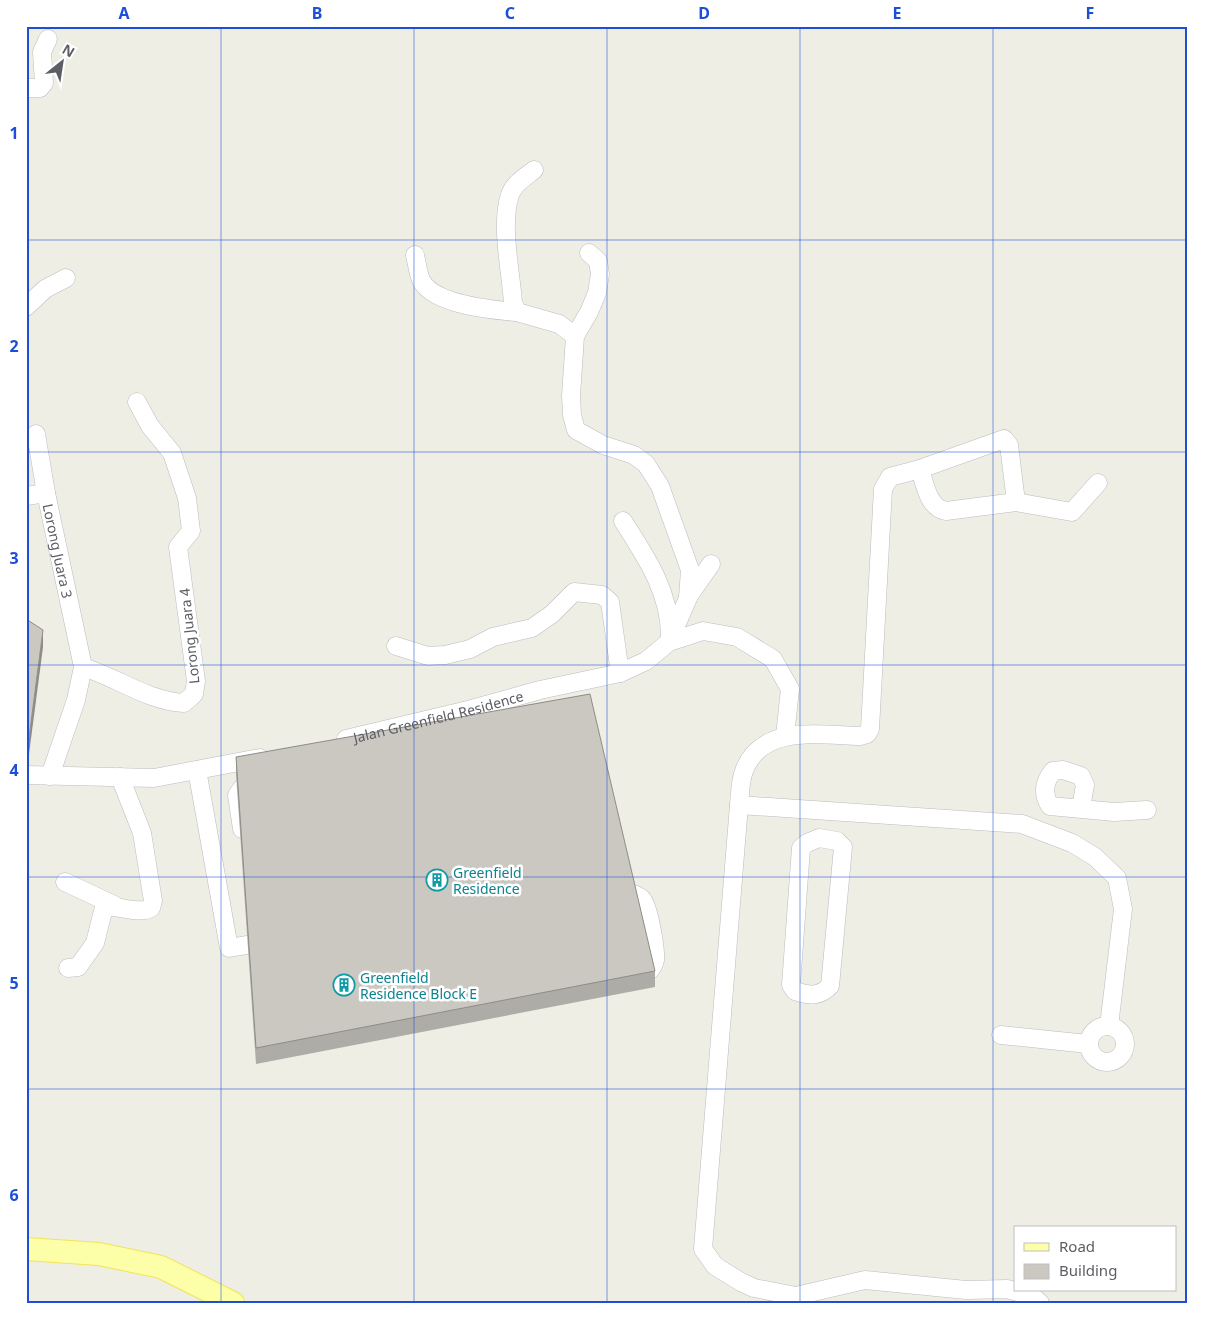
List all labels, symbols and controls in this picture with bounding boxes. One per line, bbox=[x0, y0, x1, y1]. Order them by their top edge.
text: A bbox=[118, 2, 130, 24]
text: B bbox=[312, 2, 322, 24]
text: C bbox=[505, 2, 515, 24]
text: D bbox=[698, 2, 710, 24]
text: E bbox=[893, 2, 902, 24]
text: F bbox=[1086, 2, 1094, 24]
north arrow bbox=[38, 38, 88, 88]
text: N bbox=[59, 39, 78, 61]
text: 1 bbox=[9, 122, 19, 144]
text: 2 bbox=[9, 335, 19, 357]
street label: Lorong Juara 3 bbox=[39, 502, 78, 600]
text: 3 bbox=[9, 547, 19, 569]
street label: Lorong Juara 4 bbox=[175, 587, 203, 685]
street label: Jalan Greenfield Residence bbox=[349, 686, 525, 747]
text: 4 bbox=[9, 759, 19, 781]
place label: Greenfield Residence bbox=[453, 863, 522, 898]
building icon: Greenfield Residence bbox=[425, 868, 449, 892]
place label: Greenfield Residence Block E bbox=[360, 968, 477, 1003]
text: 5 bbox=[9, 972, 19, 994]
building icon: Greenfield Residence Block E bbox=[332, 973, 356, 997]
text: 6 bbox=[9, 1184, 19, 1206]
legend bbox=[1014, 1226, 1176, 1292]
text: Road bbox=[1059, 1236, 1095, 1256]
text: Building bbox=[1059, 1260, 1117, 1280]

